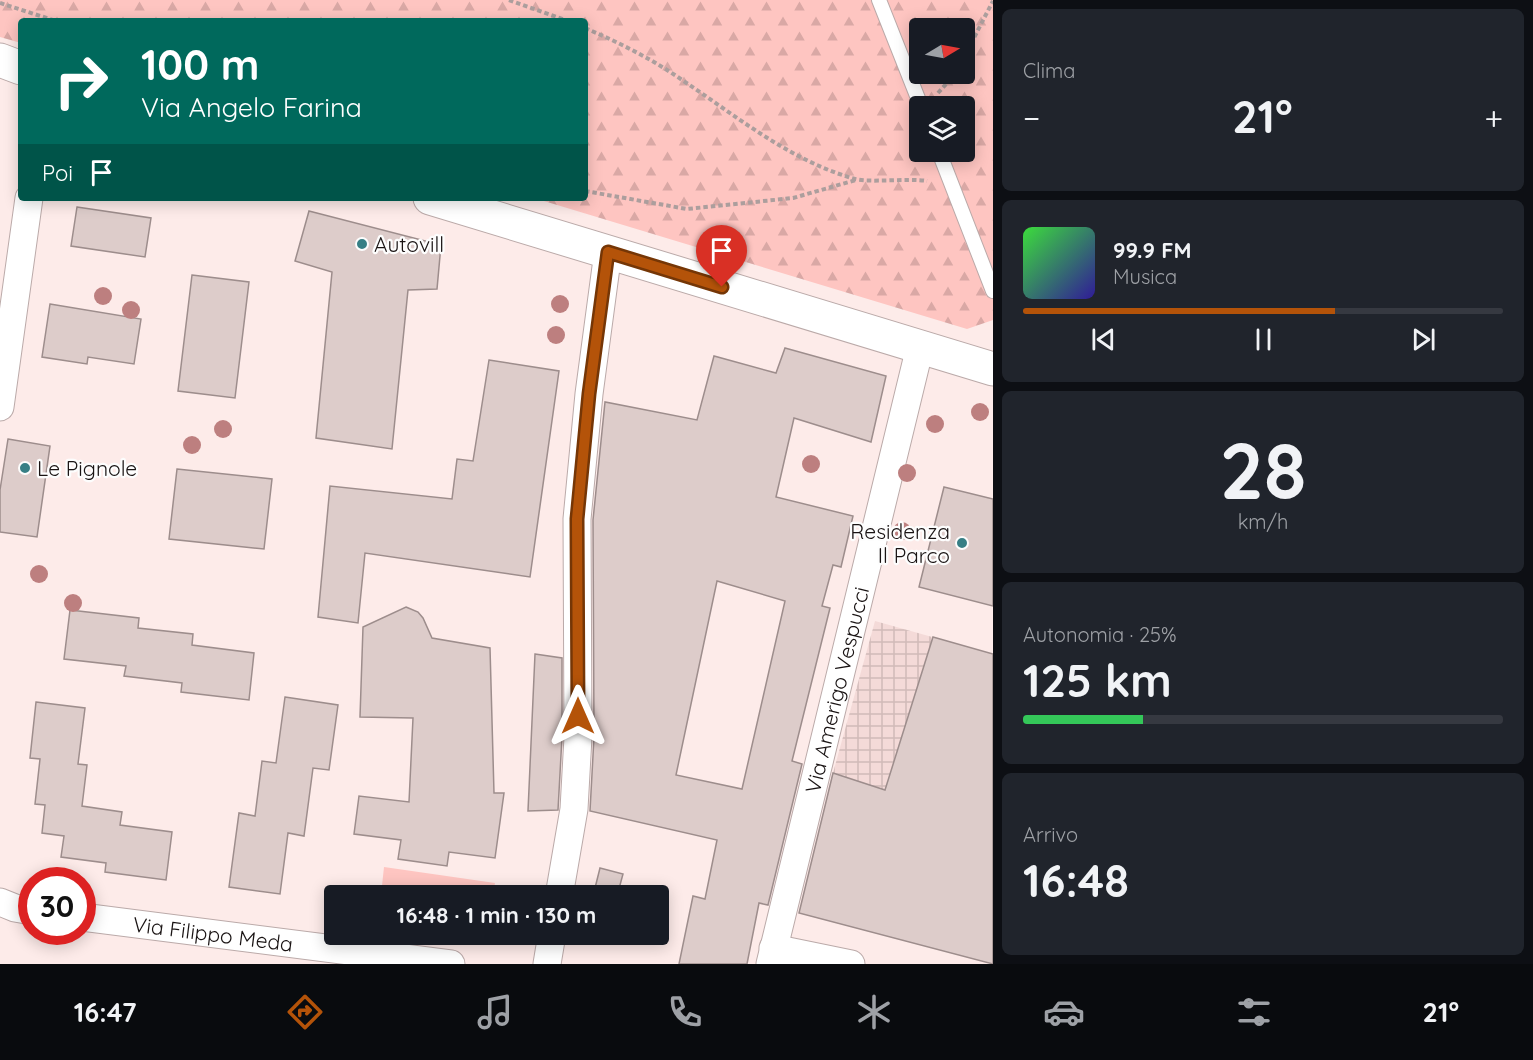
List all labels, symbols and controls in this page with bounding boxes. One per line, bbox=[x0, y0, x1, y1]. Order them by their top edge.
north arrow bbox=[909, 18, 975, 84]
map controls bbox=[909, 18, 975, 162]
text: 100 m bbox=[141, 38, 259, 91]
icon: right bbox=[42, 42, 120, 120]
text: Clima bbox=[1023, 58, 1075, 83]
text: 21° bbox=[1232, 88, 1293, 144]
text: Via Angelo Farina bbox=[141, 90, 362, 124]
button: layers bbox=[909, 96, 975, 162]
text: − bbox=[1023, 97, 1040, 138]
text: + bbox=[1484, 97, 1503, 138]
icon: arrive bbox=[85, 156, 118, 189]
text: Poi bbox=[42, 159, 73, 187]
pin bbox=[696, 225, 747, 287]
place label: Autovill bbox=[374, 231, 444, 257]
icon: arrive bbox=[705, 234, 738, 267]
text: 99.9 FM bbox=[1113, 236, 1192, 264]
marker: Autovill bbox=[355, 237, 369, 251]
text: Musica bbox=[1113, 264, 1177, 289]
icon: previous bbox=[1087, 323, 1120, 356]
icon: pause bbox=[1247, 323, 1280, 356]
icon: next bbox=[1407, 323, 1440, 356]
text: 28 bbox=[1219, 421, 1307, 519]
place label: Le Pignole bbox=[37, 455, 137, 481]
marker: Le Pignole bbox=[18, 461, 32, 475]
text: km/h bbox=[1238, 509, 1288, 534]
place label: Residenza Il Parco bbox=[850, 518, 950, 568]
marker: Residenza Il Parco bbox=[955, 536, 969, 550]
street label: Via Amerigo Vespucci bbox=[799, 584, 874, 796]
text: Autonomia · 25% bbox=[1023, 622, 1176, 647]
text: 125 km bbox=[1023, 652, 1172, 708]
position arrow bbox=[546, 684, 610, 748]
text: Arrivo bbox=[1023, 822, 1078, 847]
text: 16:48 bbox=[1023, 852, 1129, 908]
speed limit sign: 30 bbox=[18, 867, 96, 945]
text: 16:48 · 1 min · 130 m bbox=[397, 901, 596, 929]
street label: Via Filippo Meda bbox=[131, 911, 295, 957]
icon: directions bbox=[284, 991, 326, 1033]
icon: music bbox=[474, 991, 516, 1033]
icon: phone bbox=[664, 991, 706, 1033]
icon: climate bbox=[853, 991, 895, 1033]
icon: car bbox=[1043, 991, 1085, 1033]
icon: filters bbox=[1233, 991, 1275, 1033]
text: 16:47 bbox=[74, 995, 137, 1029]
text: 21° bbox=[1423, 995, 1459, 1029]

